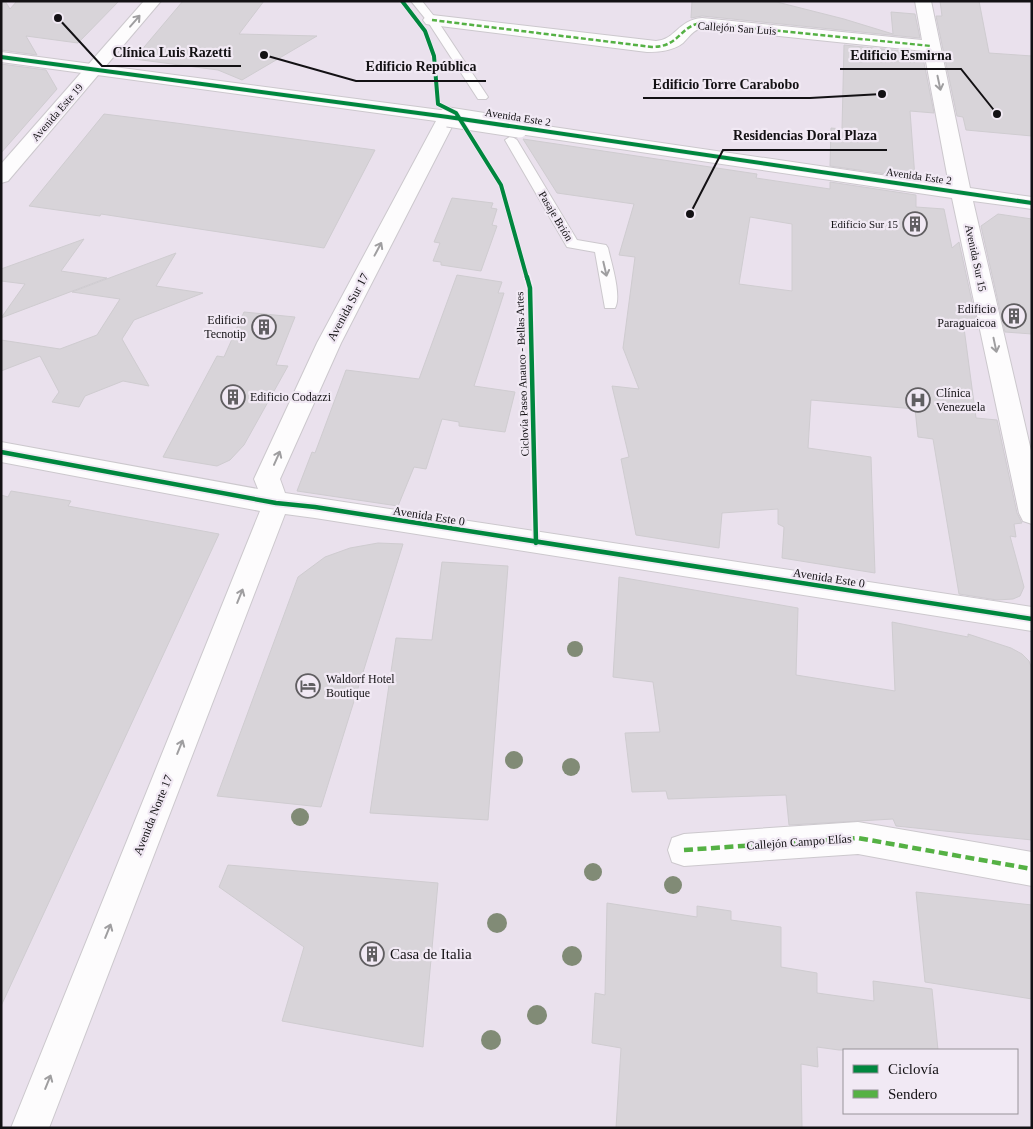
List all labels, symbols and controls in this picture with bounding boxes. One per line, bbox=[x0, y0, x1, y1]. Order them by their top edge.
one-way arrow bbox=[129, 15, 141, 28]
street label: Callejón San Luis bbox=[697, 19, 777, 37]
callout: Clínica Luis Razetti bbox=[102, 37, 241, 66]
callout: Edificio Esmirna bbox=[840, 40, 961, 69]
text: Clínica Luis Razetti bbox=[113, 45, 232, 60]
text: Edificio Esmirna bbox=[850, 48, 952, 63]
callout: Edificio República bbox=[356, 52, 486, 81]
text: Edificio República bbox=[366, 59, 476, 74]
callout: Edificio Torre Carabobo bbox=[643, 69, 810, 98]
one-way arrow bbox=[935, 75, 944, 91]
text: Edificio Torre Carabobo bbox=[653, 77, 799, 92]
street label: Avenida Este 19 bbox=[29, 81, 85, 143]
street label: Avenida Este 2 bbox=[484, 106, 552, 128]
callout: Residencias Doral Plaza bbox=[723, 121, 887, 150]
text: Residencias Doral Plaza bbox=[733, 128, 877, 143]
street label: Avenida Este 2 bbox=[885, 165, 953, 187]
street label: Pasaje Brión bbox=[536, 189, 576, 243]
building icon: Edificio Sur 15 bbox=[902, 211, 928, 237]
place label: Edificio Sur 15 bbox=[831, 218, 898, 230]
street label: Avenida Sur 15 bbox=[963, 223, 989, 293]
one-way arrow bbox=[374, 242, 383, 257]
one-way arrow bbox=[601, 261, 610, 277]
street label: Avenida Sur 17 bbox=[324, 271, 372, 343]
street label: Ciclovía Paseo Anauco - Bellas Artes bbox=[513, 292, 531, 456]
place label: Edificio Paraguaicoa bbox=[937, 302, 997, 330]
building icon: Edificio Paraguaicoa bbox=[1001, 303, 1027, 329]
place label: Edificio Tecnotip bbox=[204, 313, 246, 341]
building icon: Edificio Tecnotip bbox=[251, 314, 277, 340]
one-way arrow bbox=[991, 337, 1000, 353]
building icon: Edificio Codazzi bbox=[220, 384, 246, 410]
place label: Clínica Venezuela bbox=[936, 386, 986, 414]
hospital icon: Clínica Venezuela bbox=[905, 387, 931, 413]
place label: Edificio Codazzi bbox=[250, 390, 332, 404]
one-way arrow bbox=[273, 451, 282, 466]
street label: Avenida Este 0 bbox=[392, 503, 466, 529]
street label: Avenida Este 0 bbox=[792, 565, 866, 591]
one-way arrow bbox=[235, 589, 245, 604]
place label: Waldorf Hotel Boutique bbox=[326, 672, 395, 700]
hotel icon: Waldorf Hotel Boutique bbox=[295, 673, 321, 699]
one-way arrow bbox=[176, 740, 185, 756]
street label: Avenida Norte 17 bbox=[131, 773, 175, 857]
street label: Callejón Campo Elías bbox=[746, 831, 852, 853]
one-way arrow bbox=[104, 924, 113, 939]
building icon: Casa de Italia bbox=[359, 941, 385, 967]
place label: Casa de Italia bbox=[390, 946, 472, 962]
legend bbox=[843, 1049, 1018, 1114]
text: Ciclovía bbox=[888, 1061, 939, 1077]
one-way arrow bbox=[44, 1075, 53, 1091]
text: Sendero bbox=[888, 1086, 937, 1102]

